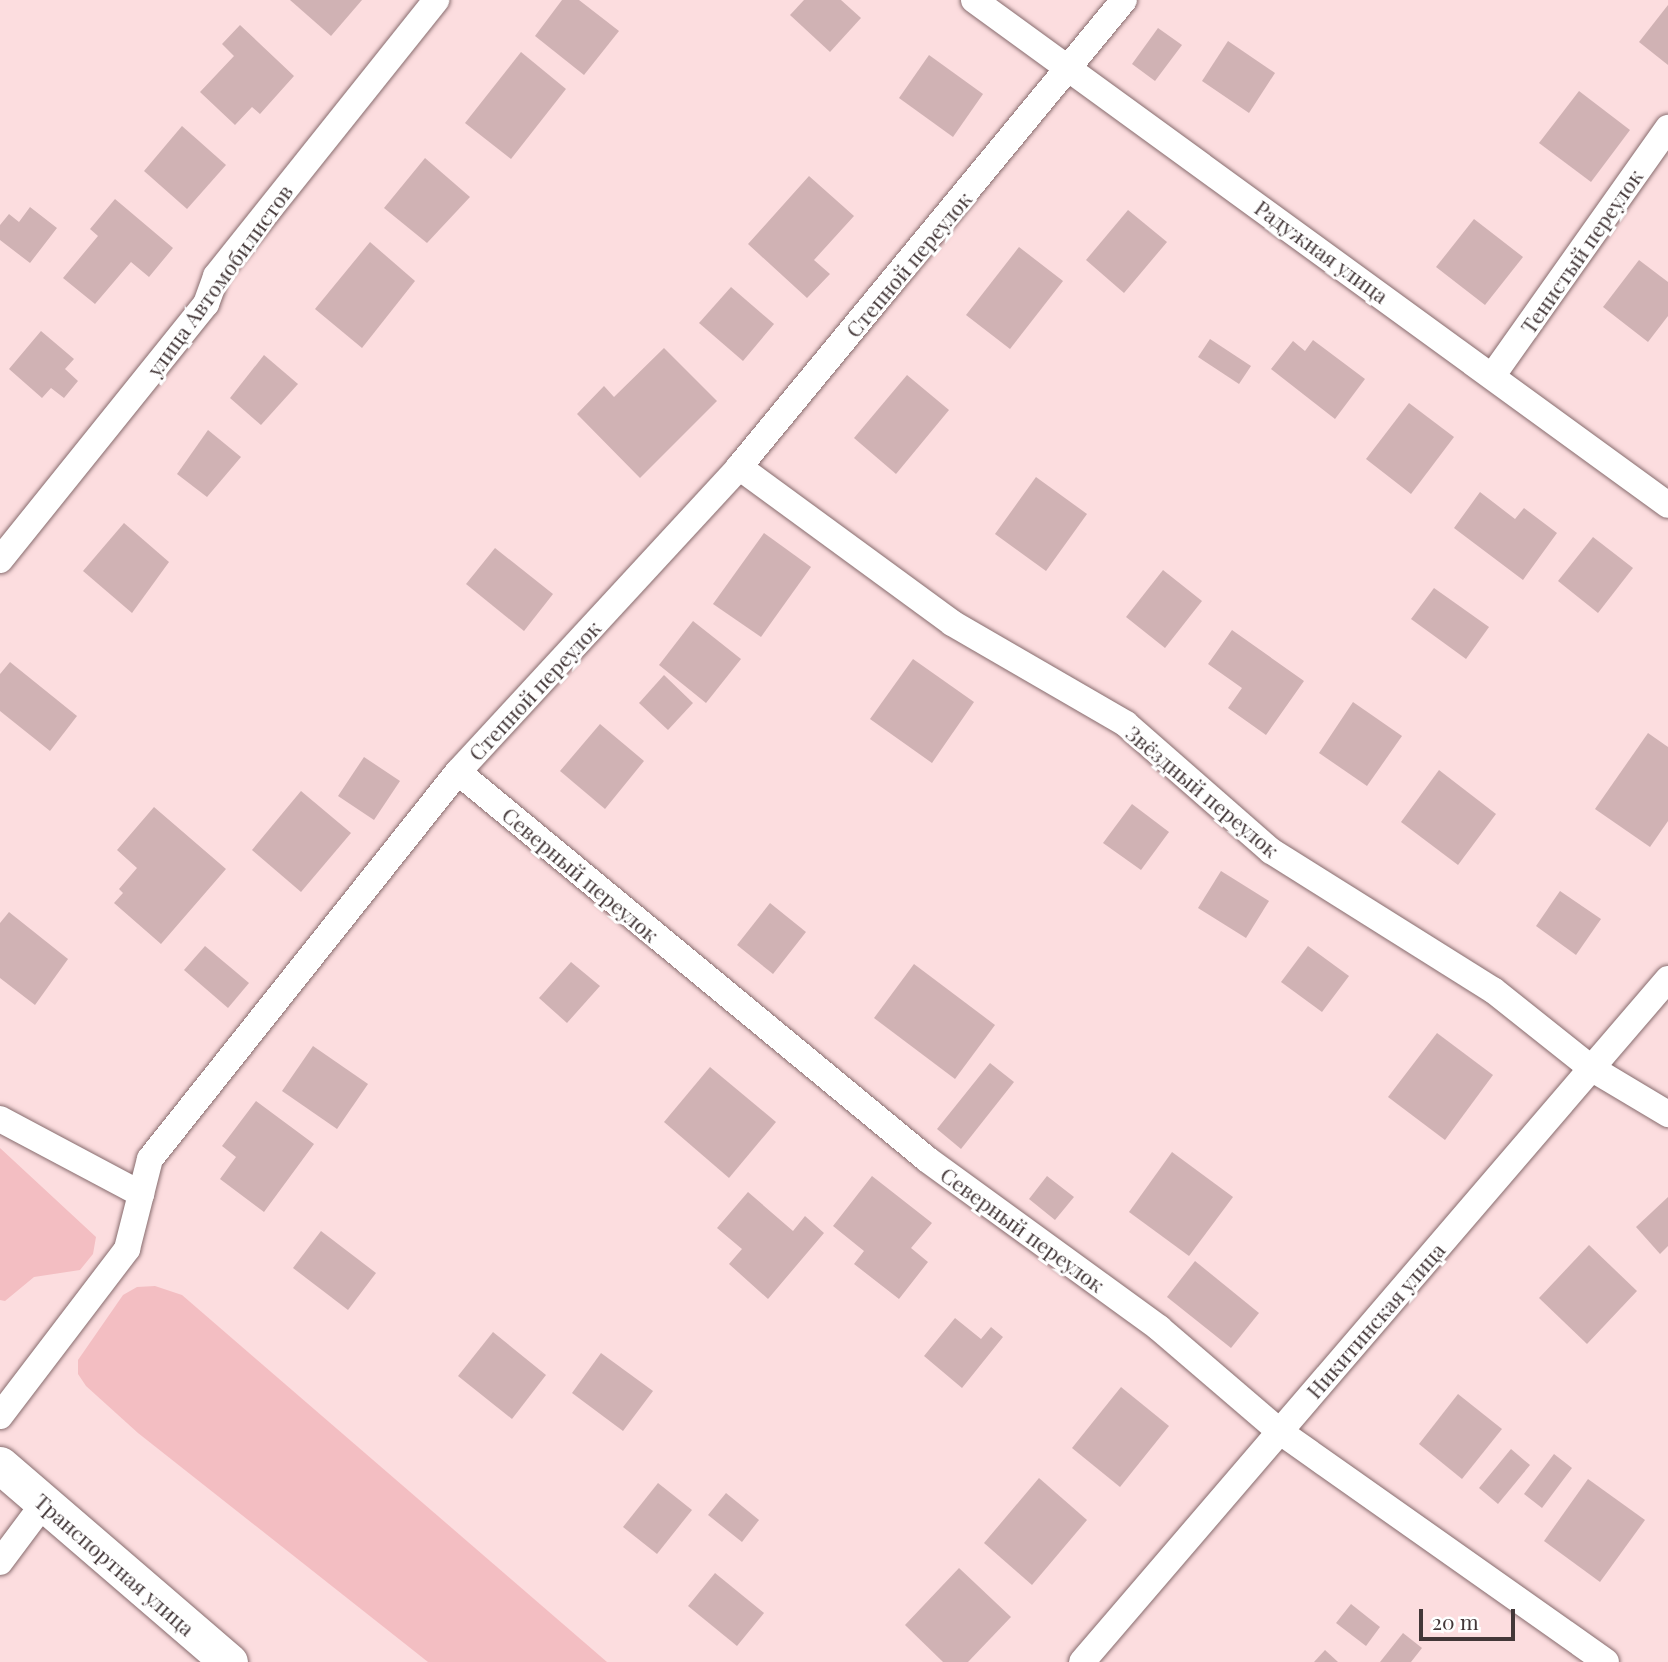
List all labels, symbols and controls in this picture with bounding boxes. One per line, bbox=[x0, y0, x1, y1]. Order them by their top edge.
street label: Тенистый переулок bbox=[1515, 164, 1647, 338]
street label: улица Автомобилистов bbox=[141, 179, 297, 381]
street label: Степной переулок bbox=[840, 186, 976, 342]
street label: Радужная улица bbox=[1251, 194, 1393, 308]
street label: Степной переулок bbox=[463, 615, 605, 765]
street label: Звёздный переулок bbox=[1122, 720, 1284, 862]
street label: Северный переулок bbox=[498, 801, 664, 947]
street label: Северный переулок bbox=[936, 1161, 1110, 1297]
street label: Никитинская улица bbox=[1301, 1237, 1449, 1403]
street label: Транспортная улица bbox=[30, 1488, 200, 1640]
scale bar bbox=[1423, 1596, 1519, 1640]
text: 20 m bbox=[1432, 1607, 1479, 1635]

